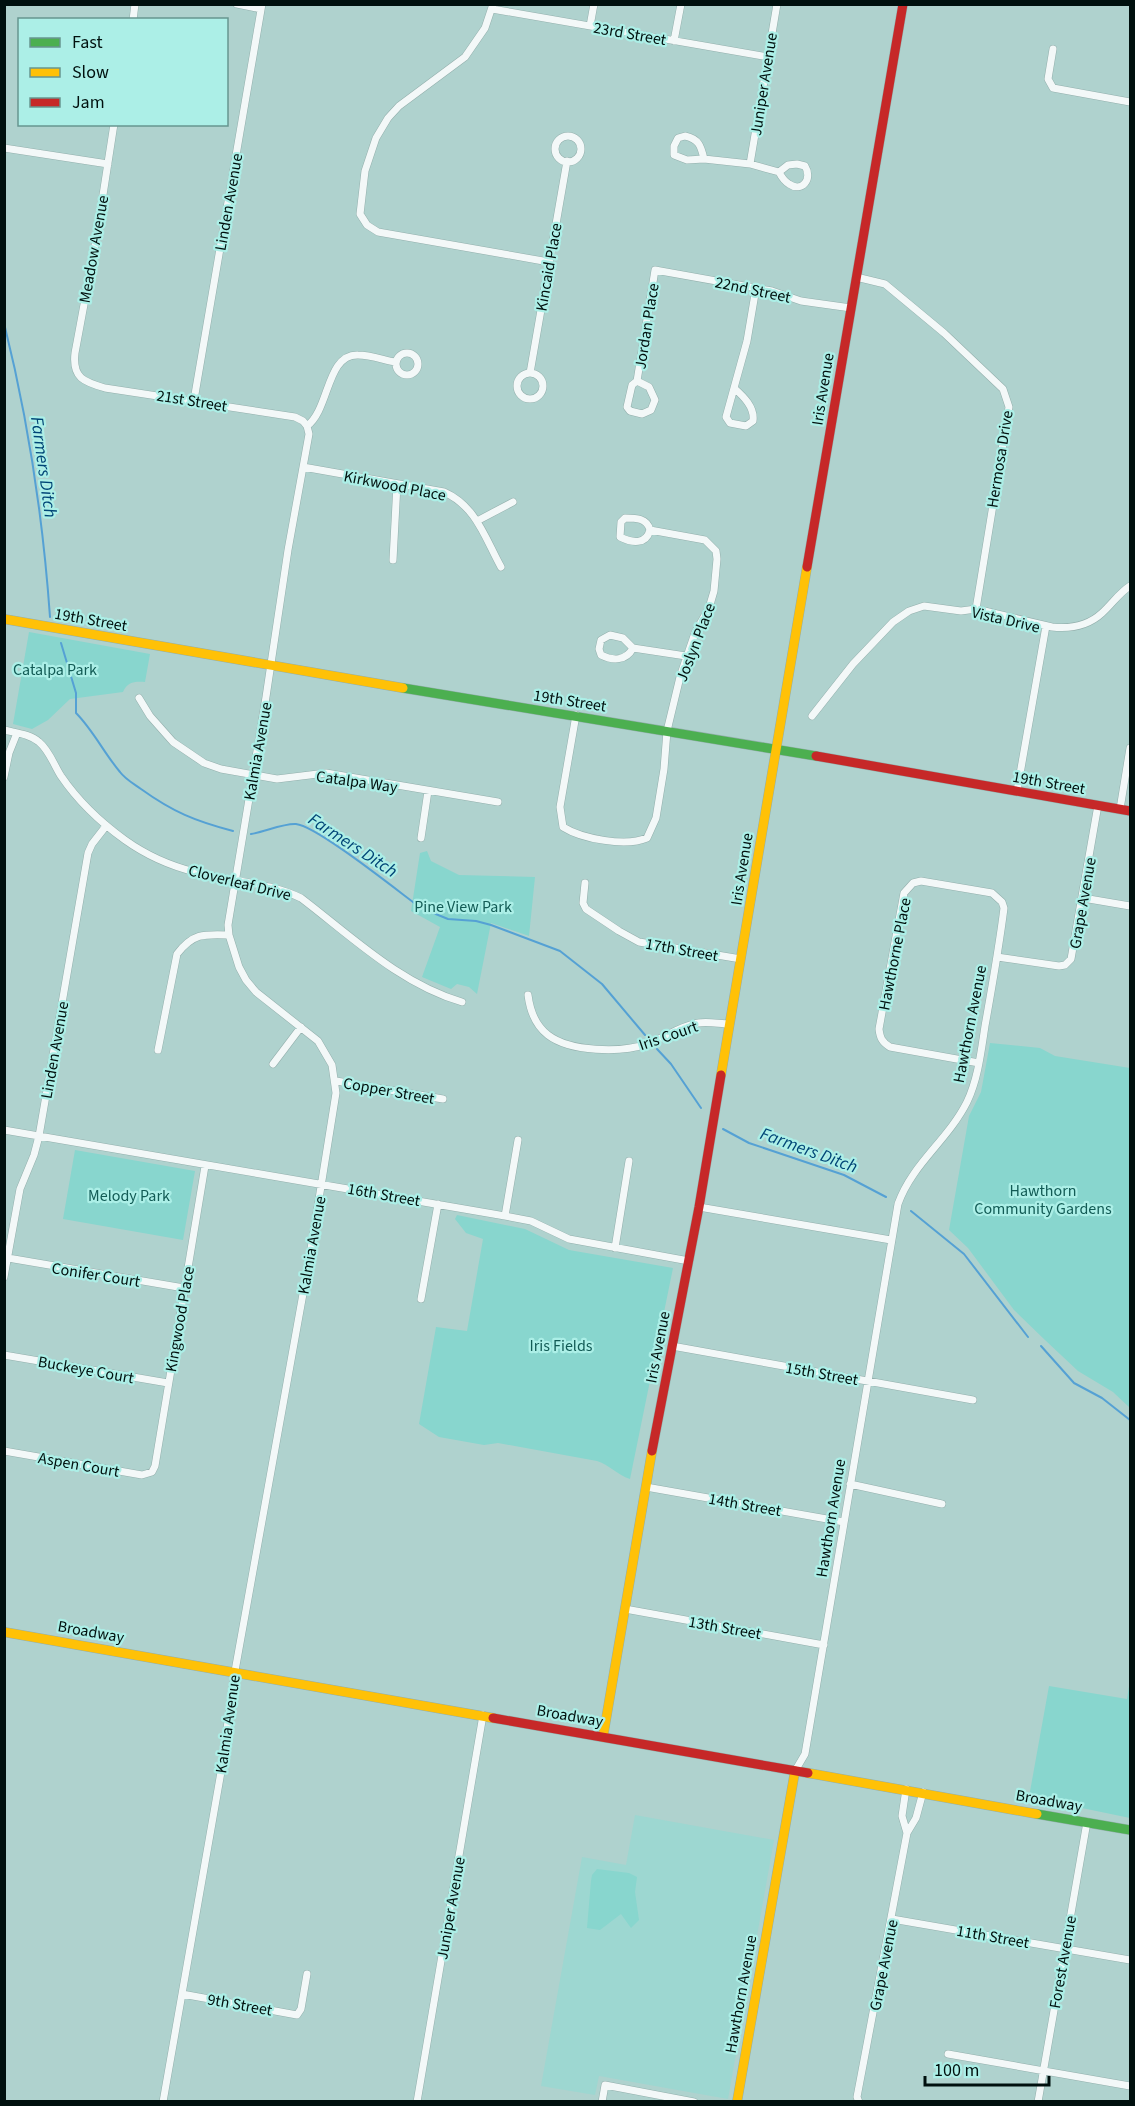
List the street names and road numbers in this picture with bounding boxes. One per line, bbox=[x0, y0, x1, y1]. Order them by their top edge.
street label: 23rd Street bbox=[592, 17, 668, 51]
street label: Juniper Avenue bbox=[745, 31, 783, 137]
street label: Linden Avenue bbox=[210, 152, 248, 253]
street label: Meadow Avenue bbox=[74, 194, 114, 305]
street label: Kincaid Place bbox=[530, 221, 568, 313]
street label: 22nd Street bbox=[713, 271, 793, 309]
street label: Jordan Place bbox=[629, 282, 665, 371]
street label: Iris Avenue bbox=[806, 351, 840, 427]
street label: 21st Street bbox=[155, 385, 229, 417]
street label: Hermosa Drive bbox=[981, 409, 1019, 510]
street label: Kirkwood Place bbox=[342, 465, 448, 507]
street label: Joslyn Place bbox=[671, 600, 721, 685]
street label: Vista Drive bbox=[969, 601, 1042, 639]
street label: 19th Street bbox=[53, 603, 129, 637]
street label: 19th Street bbox=[532, 684, 608, 718]
street label: Kalmia Avenue bbox=[239, 700, 277, 802]
street label: Catalpa Way bbox=[315, 765, 399, 799]
street label: 19th Street bbox=[1011, 766, 1087, 800]
street label: Iris Avenue bbox=[725, 831, 759, 907]
street label: Grape Avenue bbox=[1064, 856, 1102, 951]
street label: Cloverleaf Drive bbox=[186, 860, 293, 906]
street label: Hawthorne Place bbox=[873, 896, 917, 1012]
street label: 17th Street bbox=[644, 933, 720, 967]
street label: Hawthorn Avenue bbox=[948, 963, 992, 1085]
street label: Linden Avenue bbox=[36, 1000, 74, 1101]
street label: Iris Court bbox=[636, 1015, 701, 1056]
street label: Copper Street bbox=[341, 1072, 437, 1110]
street label: 16th Street bbox=[346, 1178, 422, 1212]
street label: Kalmia Avenue bbox=[293, 1194, 331, 1296]
street label: Conifer Court bbox=[50, 1257, 142, 1293]
street label: Kingwood Place bbox=[160, 1265, 200, 1374]
street label: Iris Avenue bbox=[640, 1309, 676, 1385]
street label: Buckeye Court bbox=[36, 1351, 136, 1389]
street label: 15th Street bbox=[784, 1357, 860, 1391]
street label: Aspen Court bbox=[37, 1447, 122, 1483]
street label: Hawthorn Avenue bbox=[811, 1457, 851, 1579]
street label: 14th Street bbox=[707, 1488, 783, 1522]
street label: 13th Street bbox=[687, 1611, 763, 1645]
street label: Broadway bbox=[56, 1615, 126, 1649]
street label: Kalmia Avenue bbox=[210, 1673, 246, 1775]
street label: Broadway bbox=[535, 1699, 605, 1733]
street label: Broadway bbox=[1014, 1784, 1084, 1818]
street label: Juniper Avenue bbox=[431, 1855, 471, 1961]
street label: Forest Avenue bbox=[1044, 1914, 1082, 2010]
street label: Grape Avenue bbox=[864, 1918, 904, 2013]
street label: 11th Street bbox=[955, 1920, 1031, 1954]
street label: Hawthorn Avenue bbox=[720, 1933, 762, 2055]
street label: 9th Street bbox=[206, 1988, 274, 2022]

